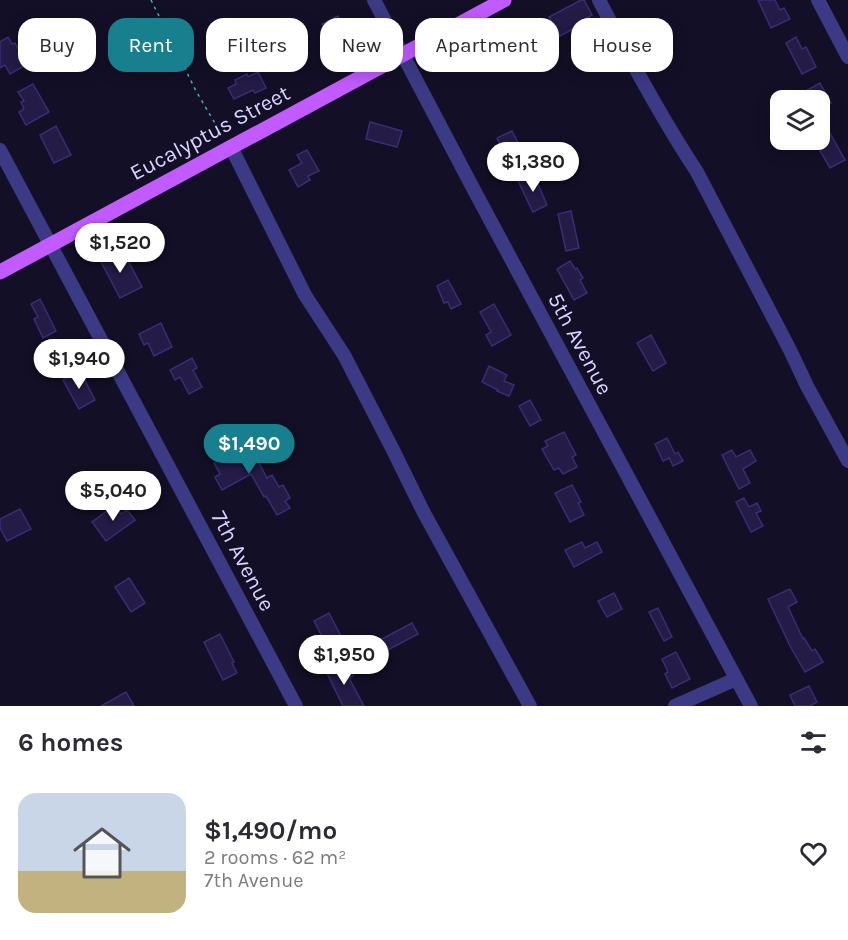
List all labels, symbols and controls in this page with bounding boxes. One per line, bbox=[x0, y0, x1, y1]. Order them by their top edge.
chip: Buy bbox=[18, 18, 96, 72]
chip: Rent bbox=[108, 18, 194, 72]
chip: Filters bbox=[206, 18, 308, 72]
chip: New bbox=[320, 18, 403, 72]
chip: Apartment bbox=[415, 18, 559, 72]
chip: House bbox=[571, 18, 673, 72]
street label: Eucalyptus Street bbox=[126, 80, 294, 186]
map controls bbox=[770, 90, 830, 150]
button: layers bbox=[770, 90, 830, 150]
pin: $1,380 bbox=[484, 142, 582, 193]
text: $1,380 bbox=[501, 150, 565, 173]
pin: $1,520 bbox=[71, 223, 169, 274]
text: $1,520 bbox=[89, 231, 151, 254]
street label: 5th Avenue bbox=[542, 289, 618, 399]
pin: $1,940 bbox=[30, 339, 128, 390]
text: $1,940 bbox=[48, 347, 110, 370]
pin: $1,490 bbox=[200, 424, 298, 475]
text: $1,490 bbox=[218, 432, 280, 455]
pin: $5,040 bbox=[64, 471, 162, 522]
text: $5,040 bbox=[79, 479, 147, 502]
street label: 7th Avenue bbox=[206, 507, 280, 615]
pin: $1,950 bbox=[295, 635, 393, 686]
text: $1,950 bbox=[313, 643, 375, 666]
icon: filters bbox=[797, 726, 830, 759]
text: 6 homes bbox=[18, 727, 123, 758]
text: $1,490/mo bbox=[204, 815, 337, 846]
icon: home bbox=[66, 817, 138, 889]
icon: heart bbox=[797, 837, 830, 870]
text: 2 rooms · 62 m² bbox=[204, 846, 346, 869]
text: 7th Avenue bbox=[204, 869, 304, 892]

